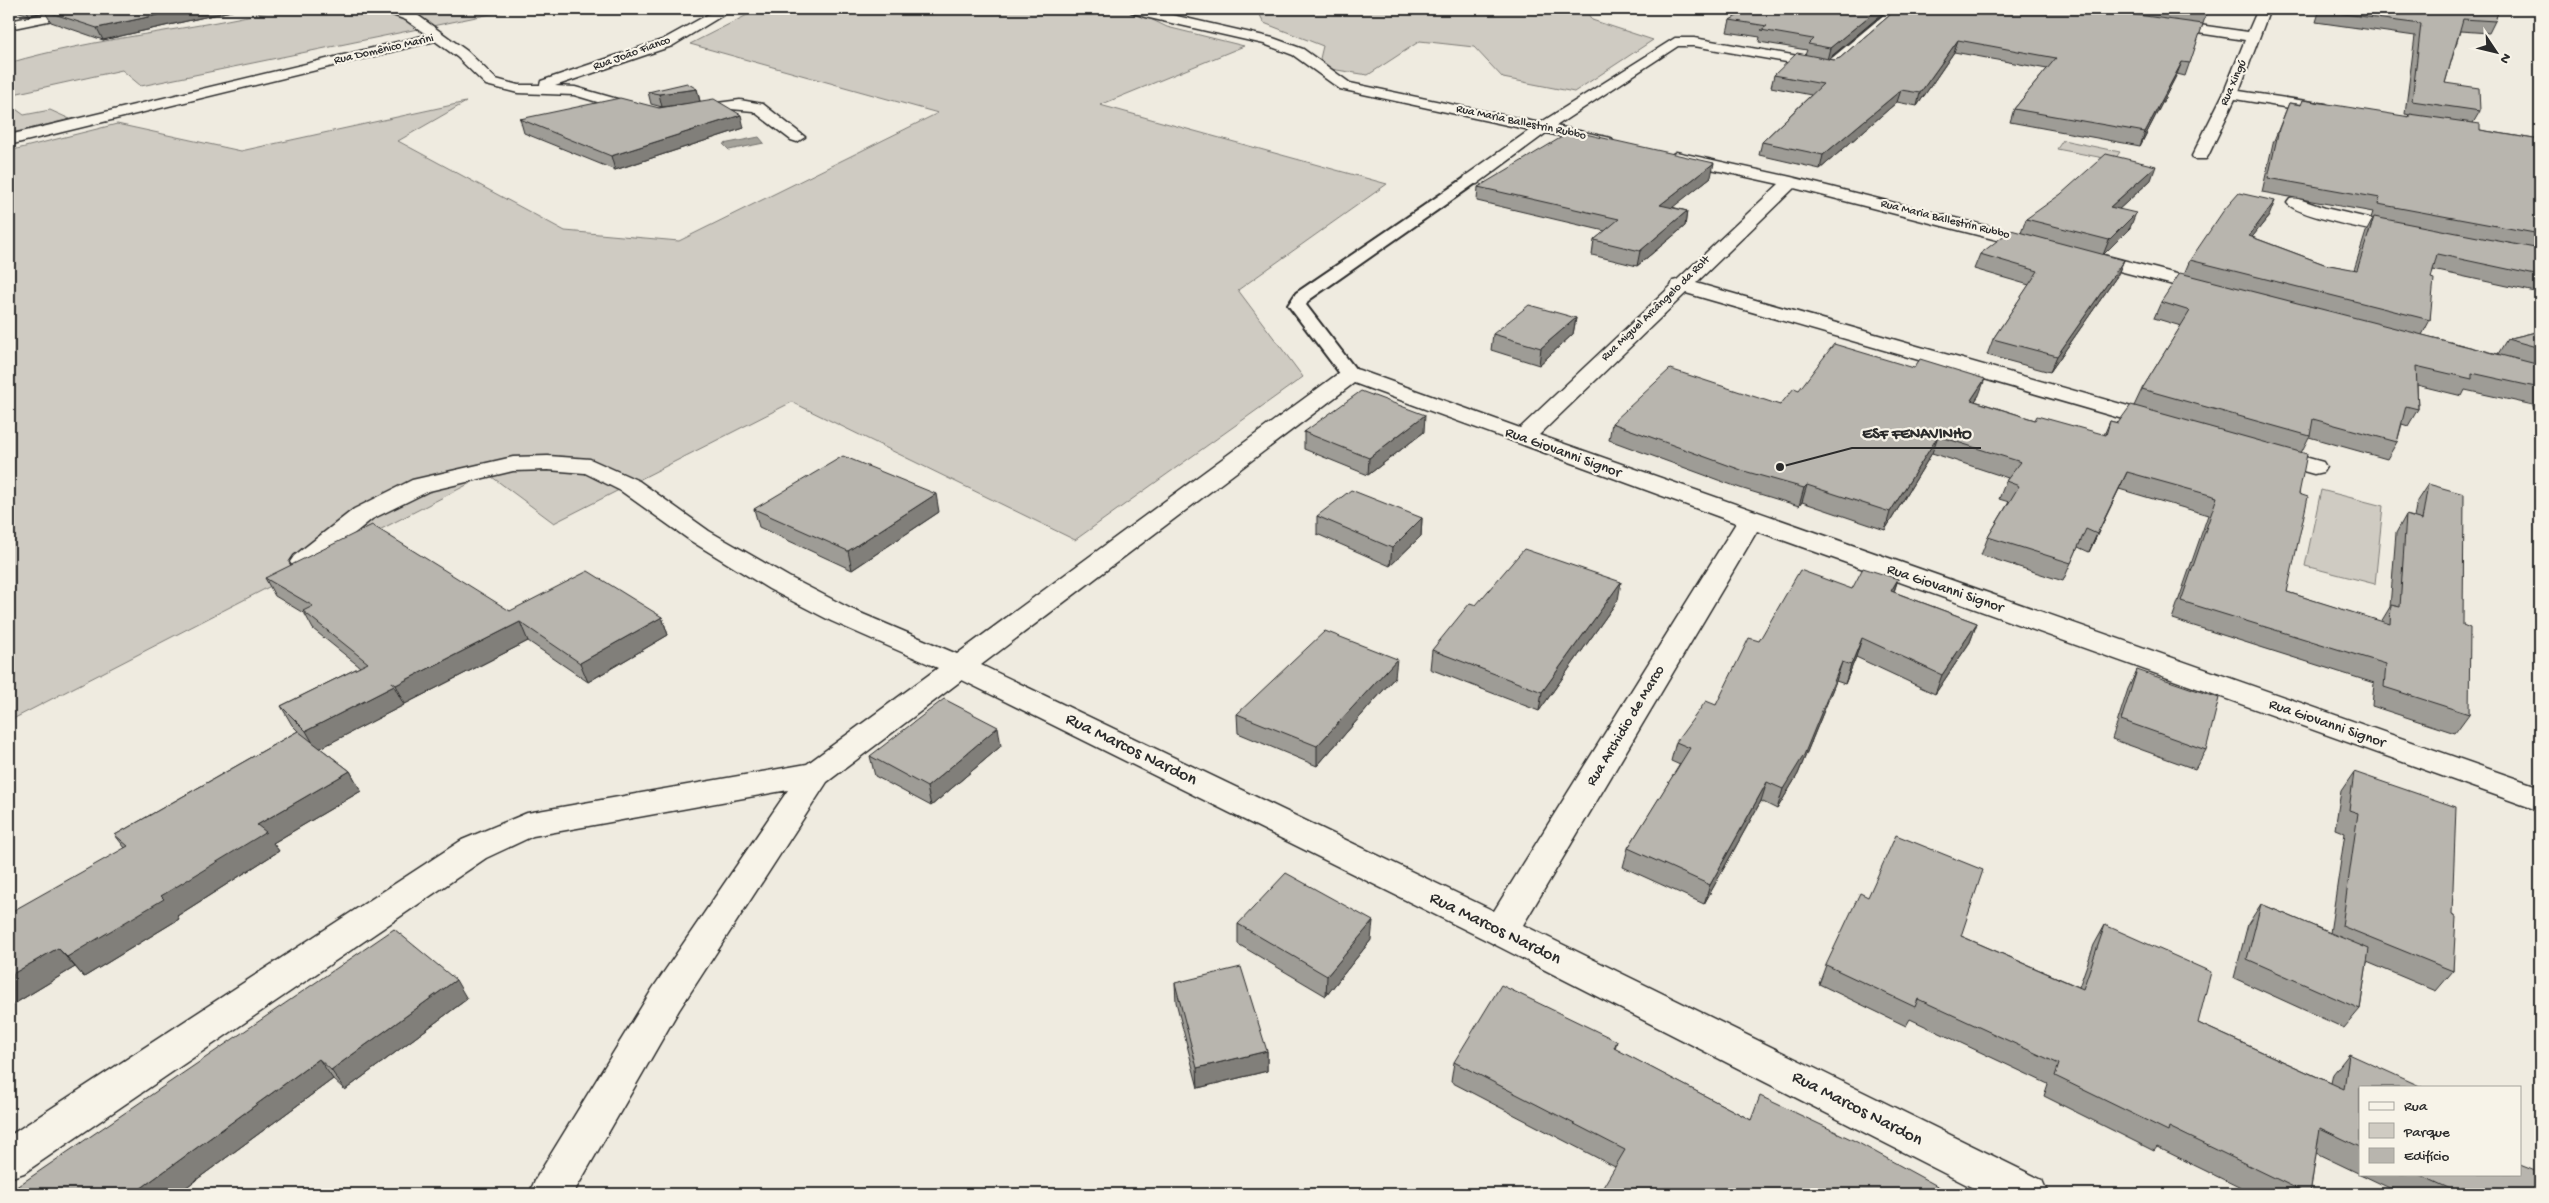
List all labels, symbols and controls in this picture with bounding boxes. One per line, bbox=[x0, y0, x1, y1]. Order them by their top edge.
north arrow bbox=[2472, 28, 2522, 78]
street label: Rua Domênico Marini bbox=[333, 32, 436, 68]
street label: Rua João Fianco bbox=[591, 34, 673, 74]
text: N bbox=[2495, 49, 2514, 67]
street label: Rua Xingú bbox=[2218, 58, 2250, 108]
street label: Rua Maria Ballestrin Rubbo bbox=[1455, 102, 1587, 144]
street label: Rua Maria Ballestrin Rubbo bbox=[1879, 197, 2011, 243]
street label: Rua Miguel Arcângelo da Rolt bbox=[1599, 253, 1714, 365]
callout: ESF FENAVINHO bbox=[1852, 417, 1981, 448]
street label: Rua Giovanni Signor bbox=[1502, 424, 1625, 483]
text: ESF FENAVINHO bbox=[1862, 426, 1972, 445]
street label: Rua Giovanni Signor bbox=[1884, 561, 2007, 618]
street label: Rua Archidio de Marco bbox=[1583, 662, 1669, 790]
street label: Rua Giovanni Signor bbox=[2266, 696, 2389, 753]
street label: Rua Marcos Nardon bbox=[1062, 709, 1201, 791]
street label: Rua Marcos Nardon bbox=[1426, 888, 1565, 970]
street label: Rua Marcos Nardon bbox=[1788, 1067, 1926, 1151]
legend bbox=[2359, 1086, 2522, 1176]
text: Rua bbox=[2404, 1098, 2428, 1116]
text: Parque bbox=[2403, 1124, 2450, 1142]
text: Edifício bbox=[2404, 1148, 2450, 1166]

